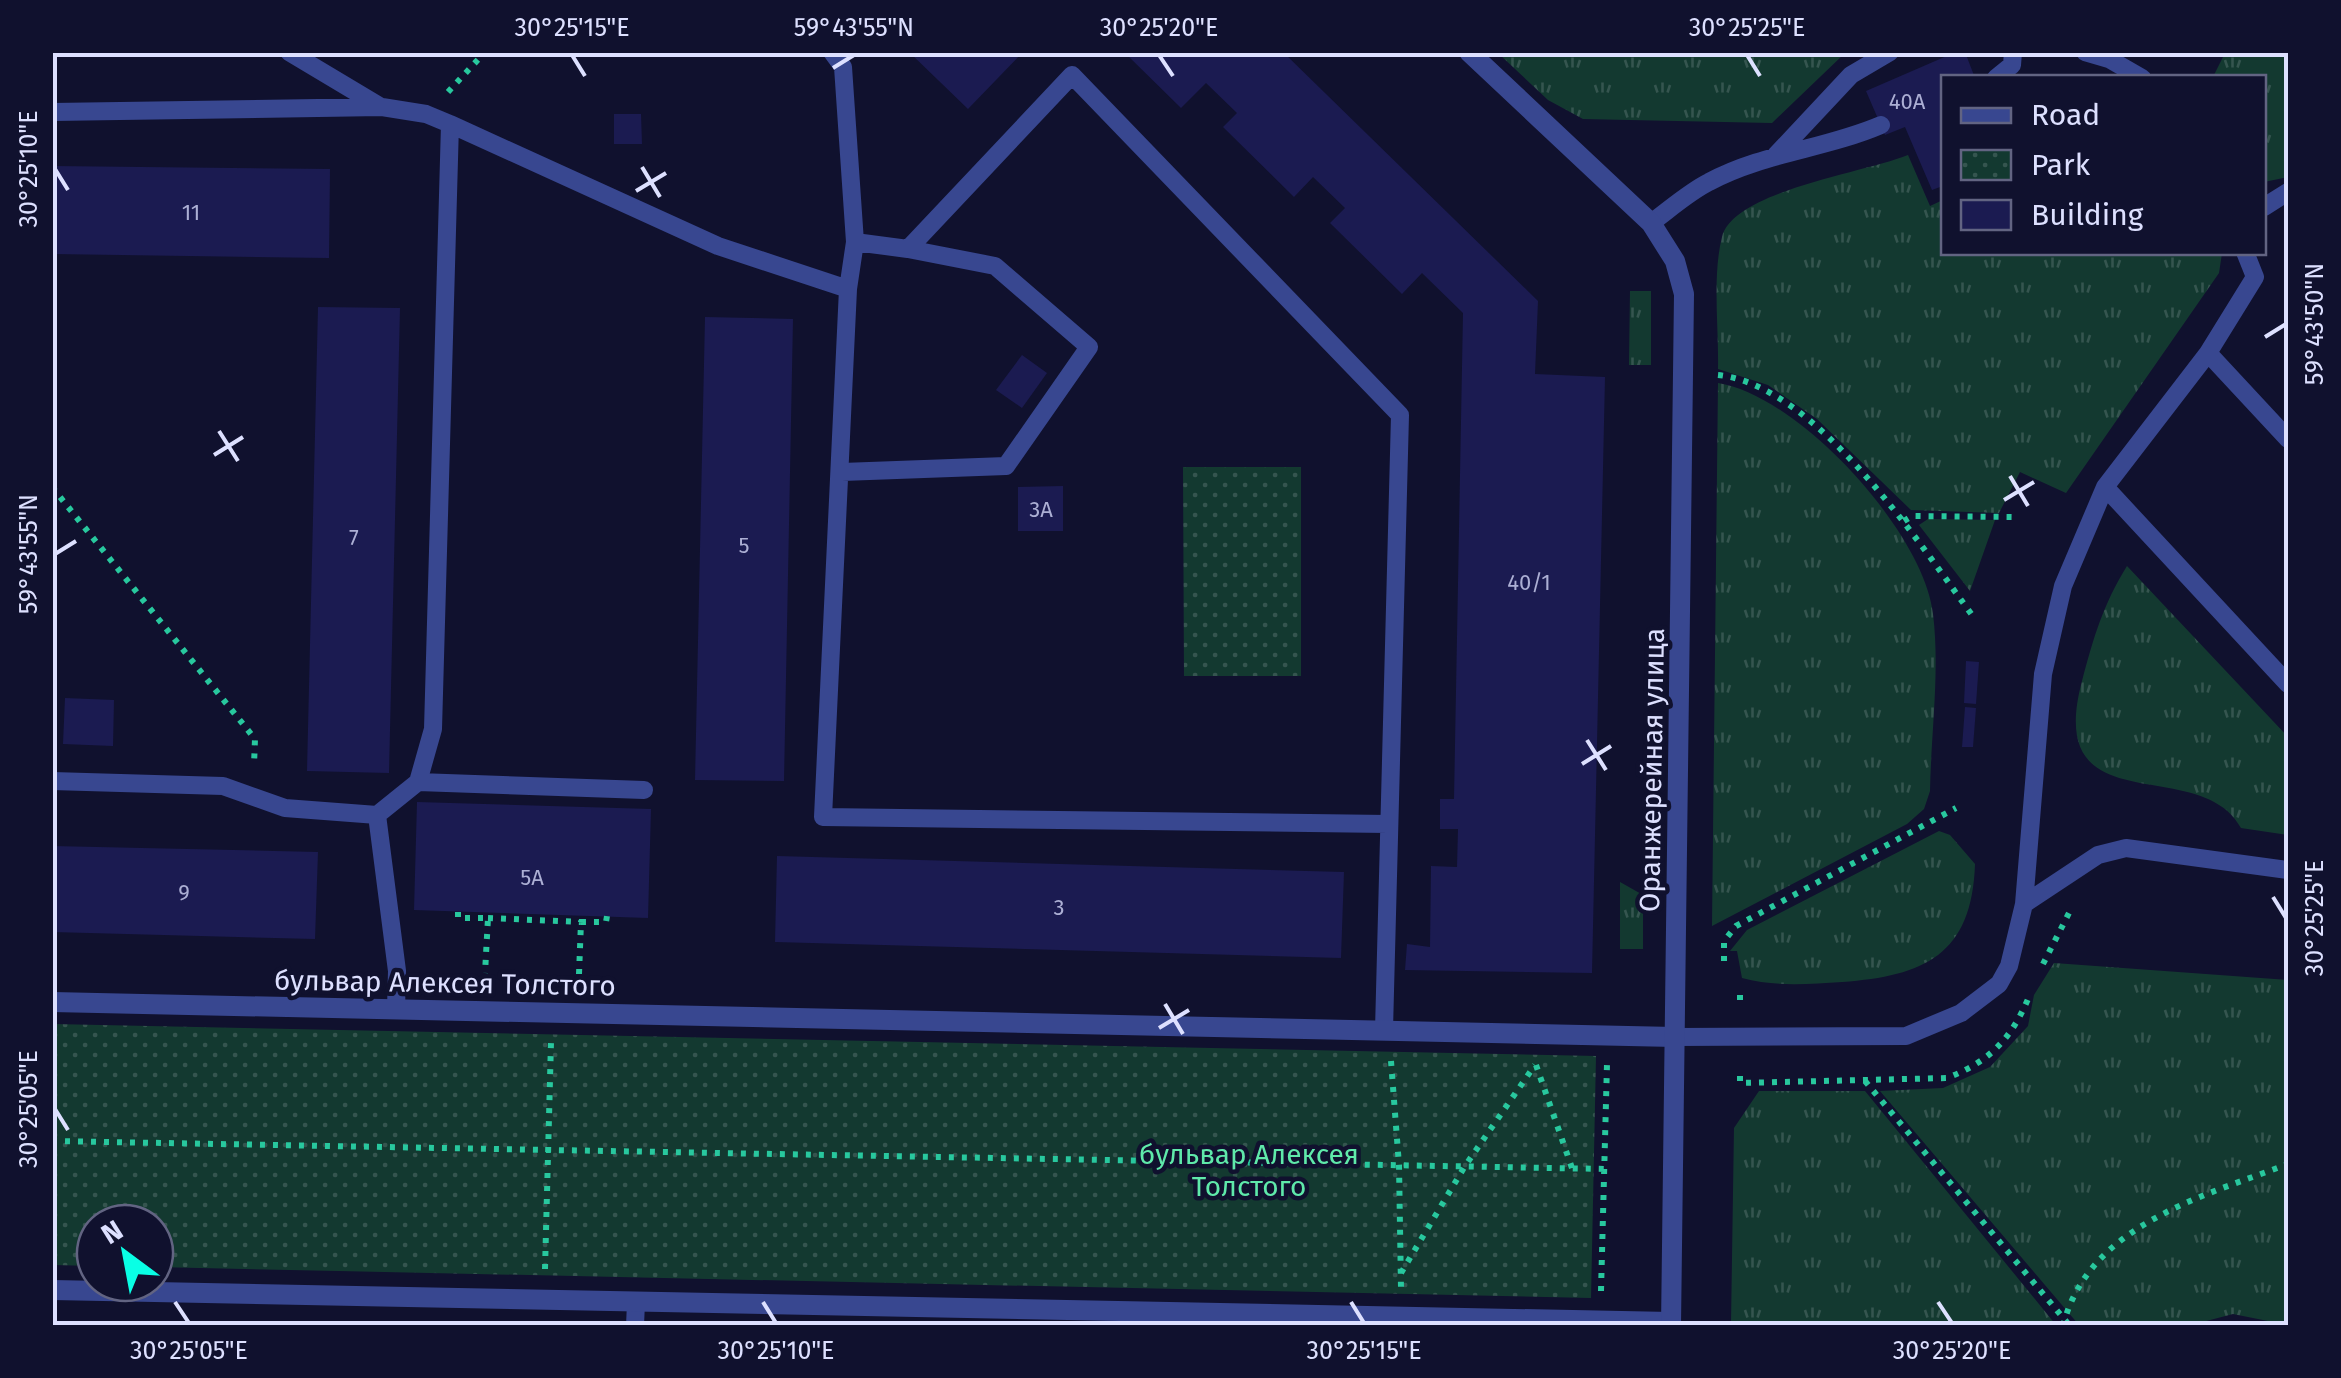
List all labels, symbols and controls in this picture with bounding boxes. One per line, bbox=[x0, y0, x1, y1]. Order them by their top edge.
text: 30°25'15"E bbox=[514, 13, 630, 43]
text: 59°43'55"N bbox=[794, 13, 914, 43]
text: 30°25'20"E bbox=[1100, 13, 1218, 43]
text: 30°25'25"E bbox=[1689, 13, 1805, 43]
legend bbox=[1941, 75, 2266, 255]
house number: 40А bbox=[1889, 88, 1926, 115]
text: Road bbox=[2031, 97, 2100, 133]
text: 30°25'10"E bbox=[14, 110, 44, 228]
text: Park bbox=[2031, 147, 2091, 183]
text: Building bbox=[2031, 197, 2144, 233]
house number: 11 bbox=[182, 199, 200, 226]
text: 59°43'50"N bbox=[2300, 263, 2330, 385]
text: 59°43'55"N bbox=[14, 494, 44, 614]
house number: 3А bbox=[1029, 496, 1053, 523]
house number: 7 bbox=[349, 524, 359, 551]
house number: 5 bbox=[738, 532, 750, 559]
house number: 40/1 bbox=[1507, 569, 1551, 596]
street label: Оранжерейная улица bbox=[1633, 628, 1671, 912]
text: 30°25'25"E bbox=[2300, 860, 2330, 976]
house number: 5А bbox=[520, 864, 544, 891]
house number: 9 bbox=[178, 879, 190, 906]
house number: 3 bbox=[1054, 894, 1064, 921]
street label: бульвар Алексея Толстого bbox=[274, 964, 616, 1002]
text: 30°25'05"E bbox=[14, 1050, 44, 1168]
park label: бульвар Алексея Толстого bbox=[1139, 1138, 1359, 1203]
north arrow bbox=[75, 1203, 175, 1303]
text: N bbox=[95, 1213, 129, 1251]
text: 30°25'05"E bbox=[130, 1336, 248, 1366]
text: 30°25'10"E bbox=[717, 1336, 835, 1366]
text: 30°25'15"E bbox=[1306, 1336, 1422, 1366]
text: 30°25'20"E bbox=[1893, 1336, 2011, 1366]

